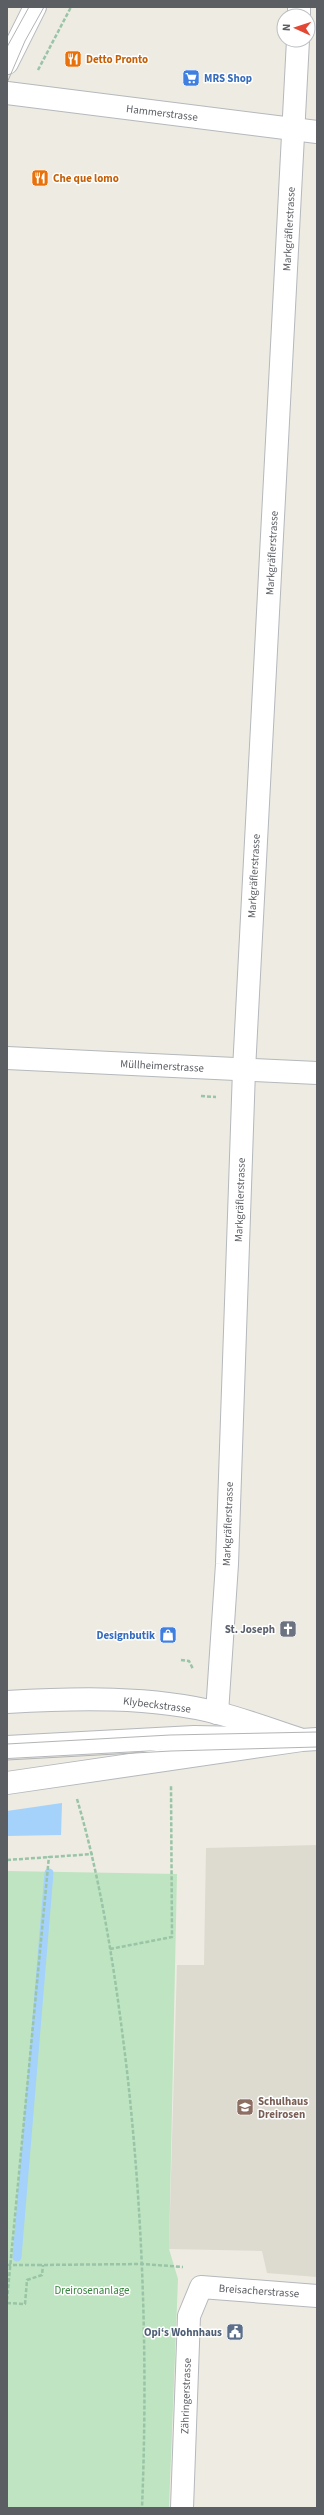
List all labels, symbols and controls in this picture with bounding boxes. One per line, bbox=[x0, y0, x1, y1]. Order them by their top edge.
north arrow bbox=[276, 8, 316, 48]
text: N bbox=[279, 23, 294, 32]
restaurant icon: Detto Pronto bbox=[63, 49, 83, 69]
place label: Detto Pronto bbox=[86, 52, 148, 67]
supermarket icon: MRS Shop bbox=[181, 68, 201, 88]
place label: MRS Shop bbox=[204, 71, 252, 86]
street label: Hammerstrasse bbox=[125, 101, 199, 125]
restaurant icon: Che que lomo bbox=[30, 168, 50, 188]
place label: Che que lomo bbox=[53, 171, 119, 186]
street label: Markgräflerstrasse bbox=[279, 186, 299, 272]
street label: Markgräflerstrasse bbox=[262, 510, 282, 596]
street label: Markgräflerstrasse bbox=[244, 833, 264, 919]
street label: Müllheimerstrasse bbox=[120, 1056, 205, 1076]
street label: Markgräflerstrasse bbox=[231, 1157, 249, 1242]
street label: Markgräflerstrasse bbox=[219, 1481, 237, 1566]
church icon: St. Joseph bbox=[278, 1619, 298, 1639]
place label: St. Joseph bbox=[225, 1622, 275, 1637]
shop icon: Designbutik bbox=[158, 1625, 178, 1645]
place label: Designbutik bbox=[96, 1628, 155, 1643]
street label: Klybeckstrasse bbox=[122, 1693, 192, 1717]
place label: Schulhaus Dreirosen bbox=[258, 2094, 308, 2122]
school or university icon: Schulhaus Dreirosen bbox=[235, 2097, 255, 2117]
street label: Breisacherstrasse bbox=[218, 2281, 300, 2301]
park label: Dreirosenanlage bbox=[54, 2283, 130, 2298]
public building icon: Opi‘s Wohnhaus bbox=[225, 2322, 245, 2342]
place label: Opi‘s Wohnhaus bbox=[144, 2325, 222, 2340]
street label: Zähringerstrasse bbox=[177, 2357, 195, 2434]

